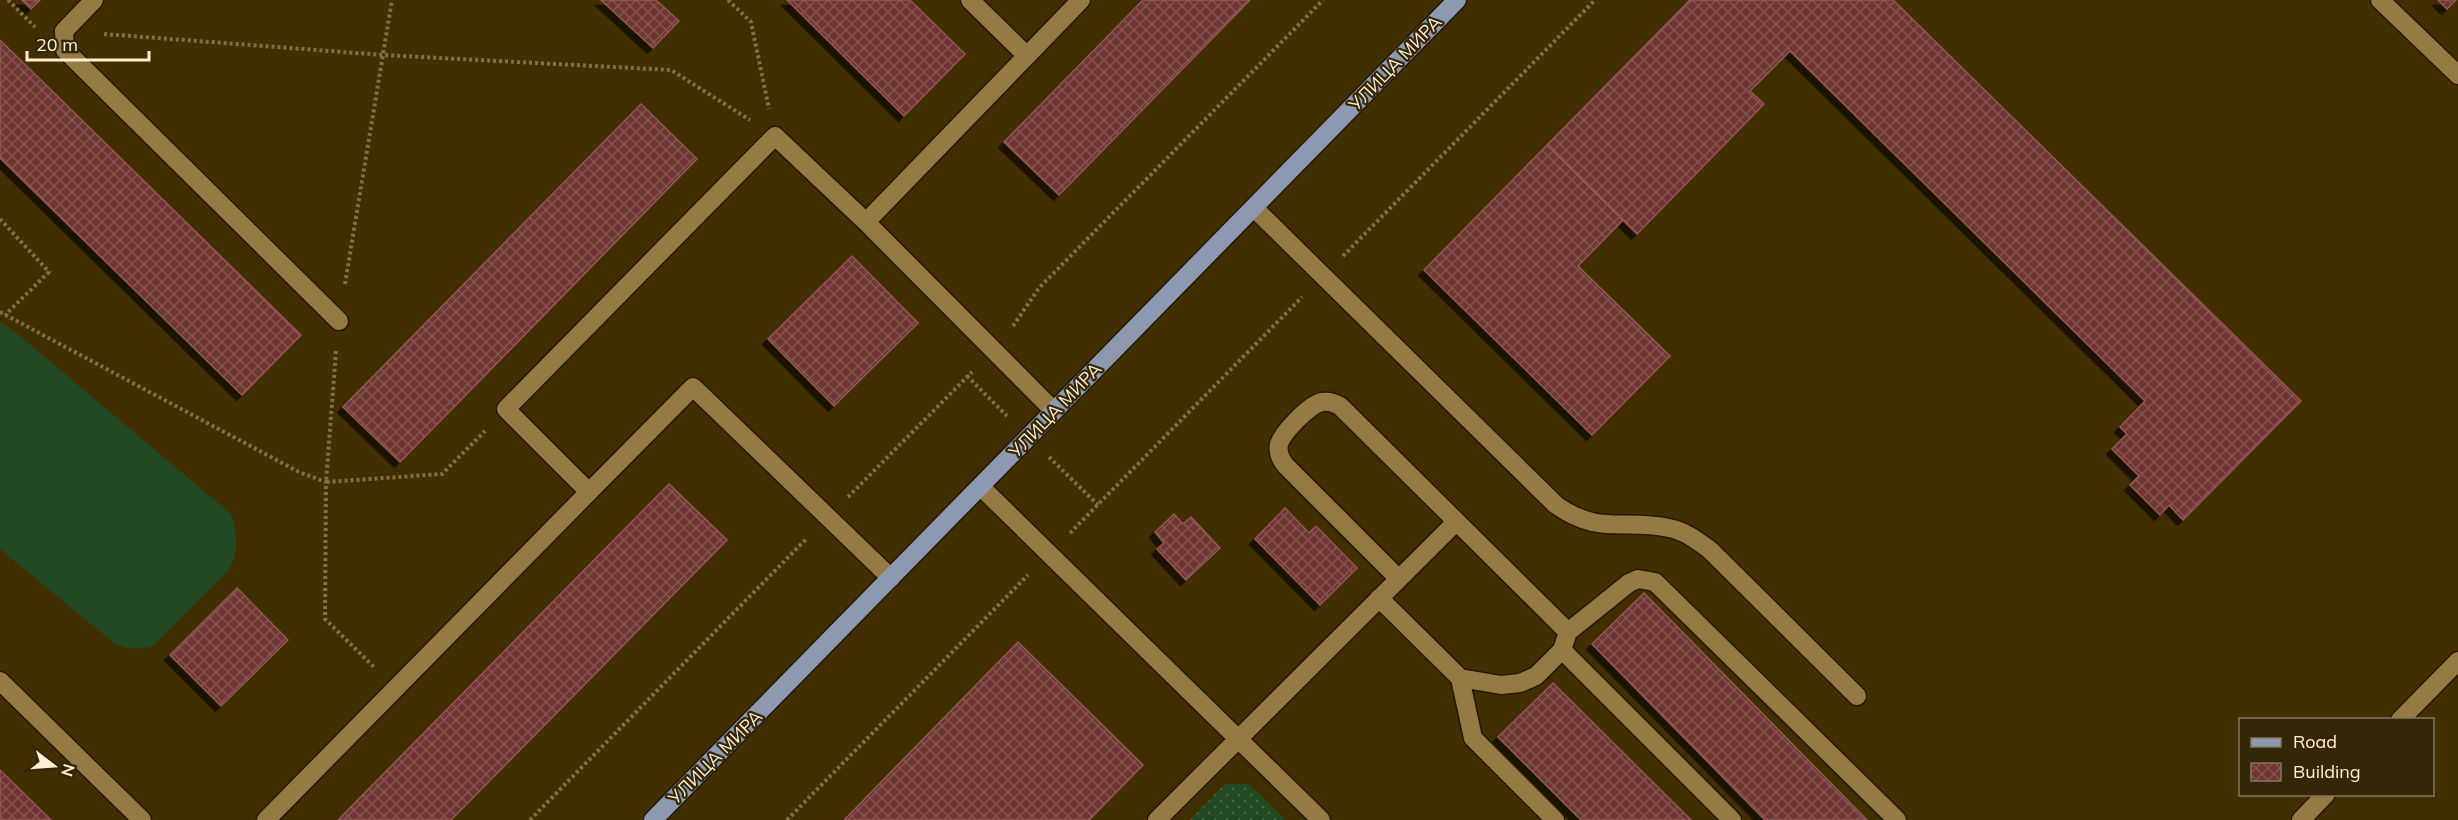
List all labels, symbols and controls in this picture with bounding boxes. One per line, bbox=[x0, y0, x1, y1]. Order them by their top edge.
street label: УЛИЦА МИРА bbox=[1343, 10, 1446, 116]
scale bar bbox=[27, 24, 148, 62]
text: 20 m bbox=[36, 33, 78, 56]
street label: УЛИЦА МИРА bbox=[1003, 357, 1106, 463]
street label: УЛИЦА МИРА bbox=[662, 705, 767, 810]
legend bbox=[2239, 718, 2434, 796]
text: Road bbox=[2293, 730, 2337, 753]
north arrow bbox=[24, 736, 84, 796]
text: Building bbox=[2293, 760, 2361, 783]
text: N bbox=[57, 762, 80, 779]

